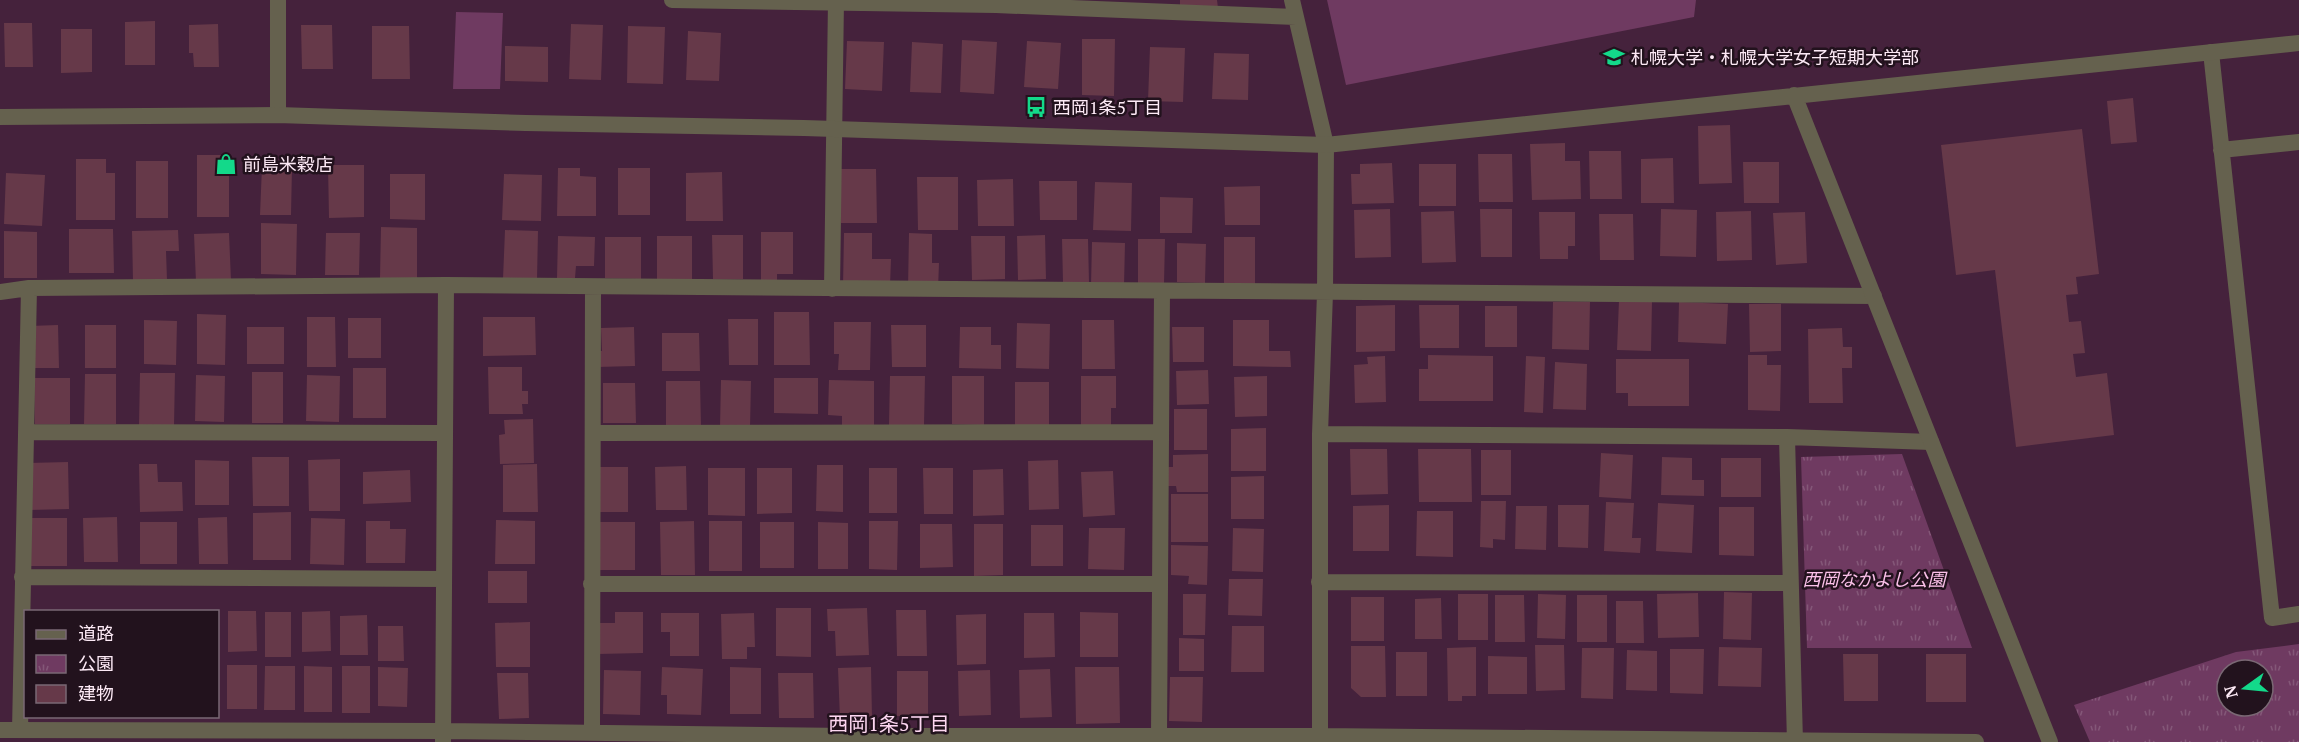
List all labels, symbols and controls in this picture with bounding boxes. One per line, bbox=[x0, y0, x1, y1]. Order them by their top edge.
school or university icon: 札幌大学・札幌大学女子短期大学部 bbox=[1602, 45, 1626, 69]
place label: 札幌大学・札幌大学女子短期大学部 bbox=[1631, 45, 1919, 69]
bus stop icon: 西岡1条5丁目 bbox=[1024, 95, 1048, 119]
place label: 西岡1条5丁目 bbox=[1053, 95, 1162, 119]
shop icon: 前島米穀店 bbox=[214, 152, 238, 176]
place label: 前島米穀店 bbox=[243, 152, 333, 176]
park label: 西岡なかよし公園 bbox=[1802, 567, 1949, 591]
legend bbox=[24, 610, 219, 718]
text: 道路 bbox=[78, 621, 114, 645]
text: 公園 bbox=[78, 651, 114, 675]
north arrow bbox=[2215, 658, 2275, 718]
text: 建物 bbox=[78, 681, 114, 705]
text: N bbox=[2218, 683, 2243, 701]
district label: 西岡1条5丁目 bbox=[828, 710, 950, 737]

